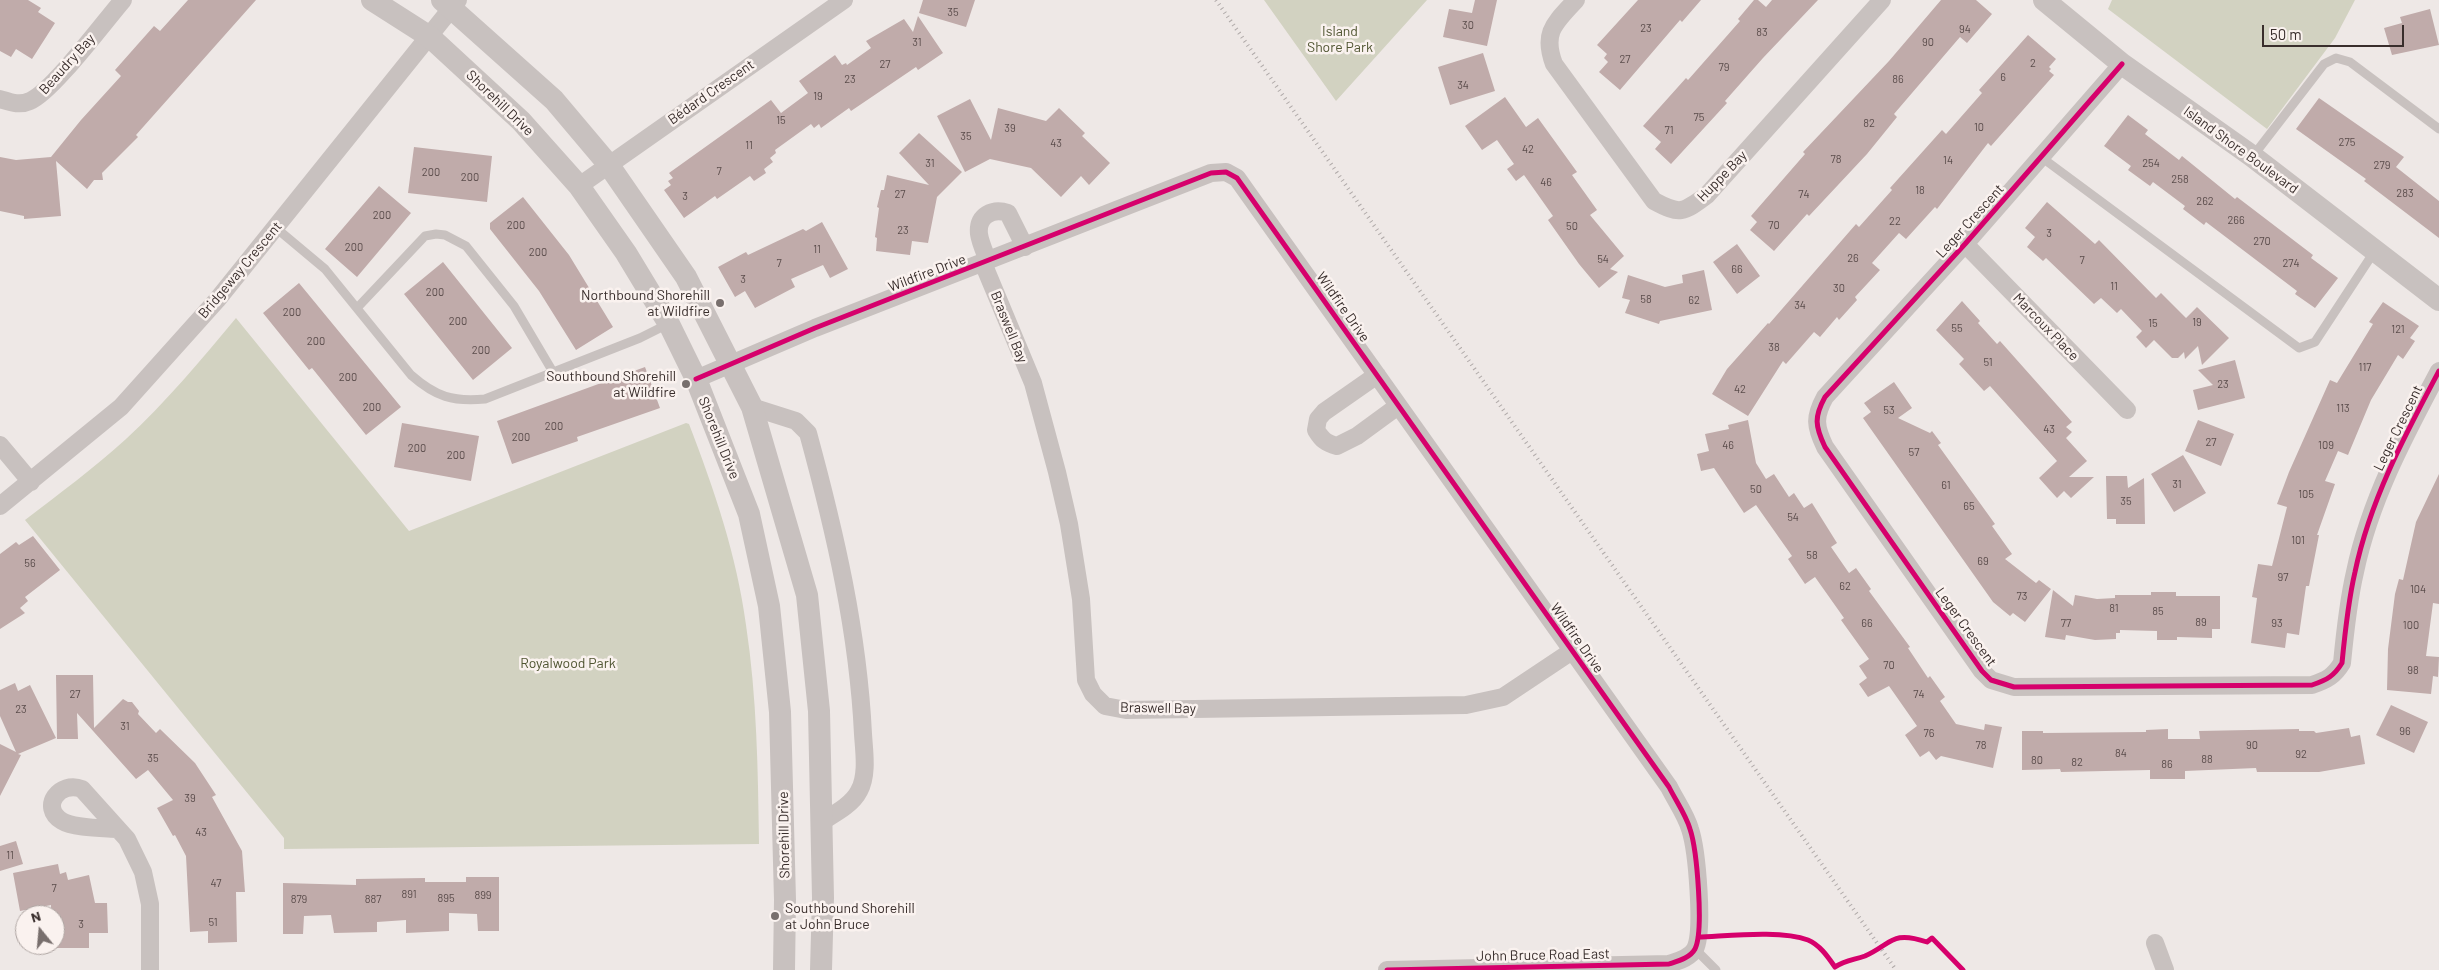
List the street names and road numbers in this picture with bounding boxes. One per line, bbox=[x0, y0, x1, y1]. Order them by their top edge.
street label: Beaudry Bay bbox=[36, 30, 98, 98]
street label: Bédard Crescent bbox=[665, 56, 757, 128]
street label: Shorehill Drive bbox=[463, 67, 537, 139]
street label: Island Shore Boulevard bbox=[2180, 103, 2302, 197]
street label: Huppe Bay bbox=[1694, 147, 1750, 205]
street label: Leger Crescent bbox=[1933, 181, 2007, 261]
street label: Bridgeway Crescent bbox=[195, 218, 285, 322]
street label: Wildfire Drive bbox=[886, 251, 968, 295]
street label: Wildfire Drive bbox=[1313, 269, 1373, 345]
street label: Braswell Bay bbox=[987, 289, 1031, 365]
street label: Marcoux Place bbox=[2010, 290, 2082, 364]
street label: Leger Crescent bbox=[2370, 382, 2426, 474]
street label: Shorehill Drive bbox=[695, 394, 743, 482]
street label: Leger Crescent bbox=[1932, 584, 2000, 670]
street label: Wildfire Drive bbox=[1547, 600, 1607, 676]
street label: Braswell Bay bbox=[1120, 699, 1196, 717]
street label: Shorehill Drive bbox=[775, 791, 793, 879]
street label: John Bruce Road East bbox=[1476, 945, 1610, 965]

